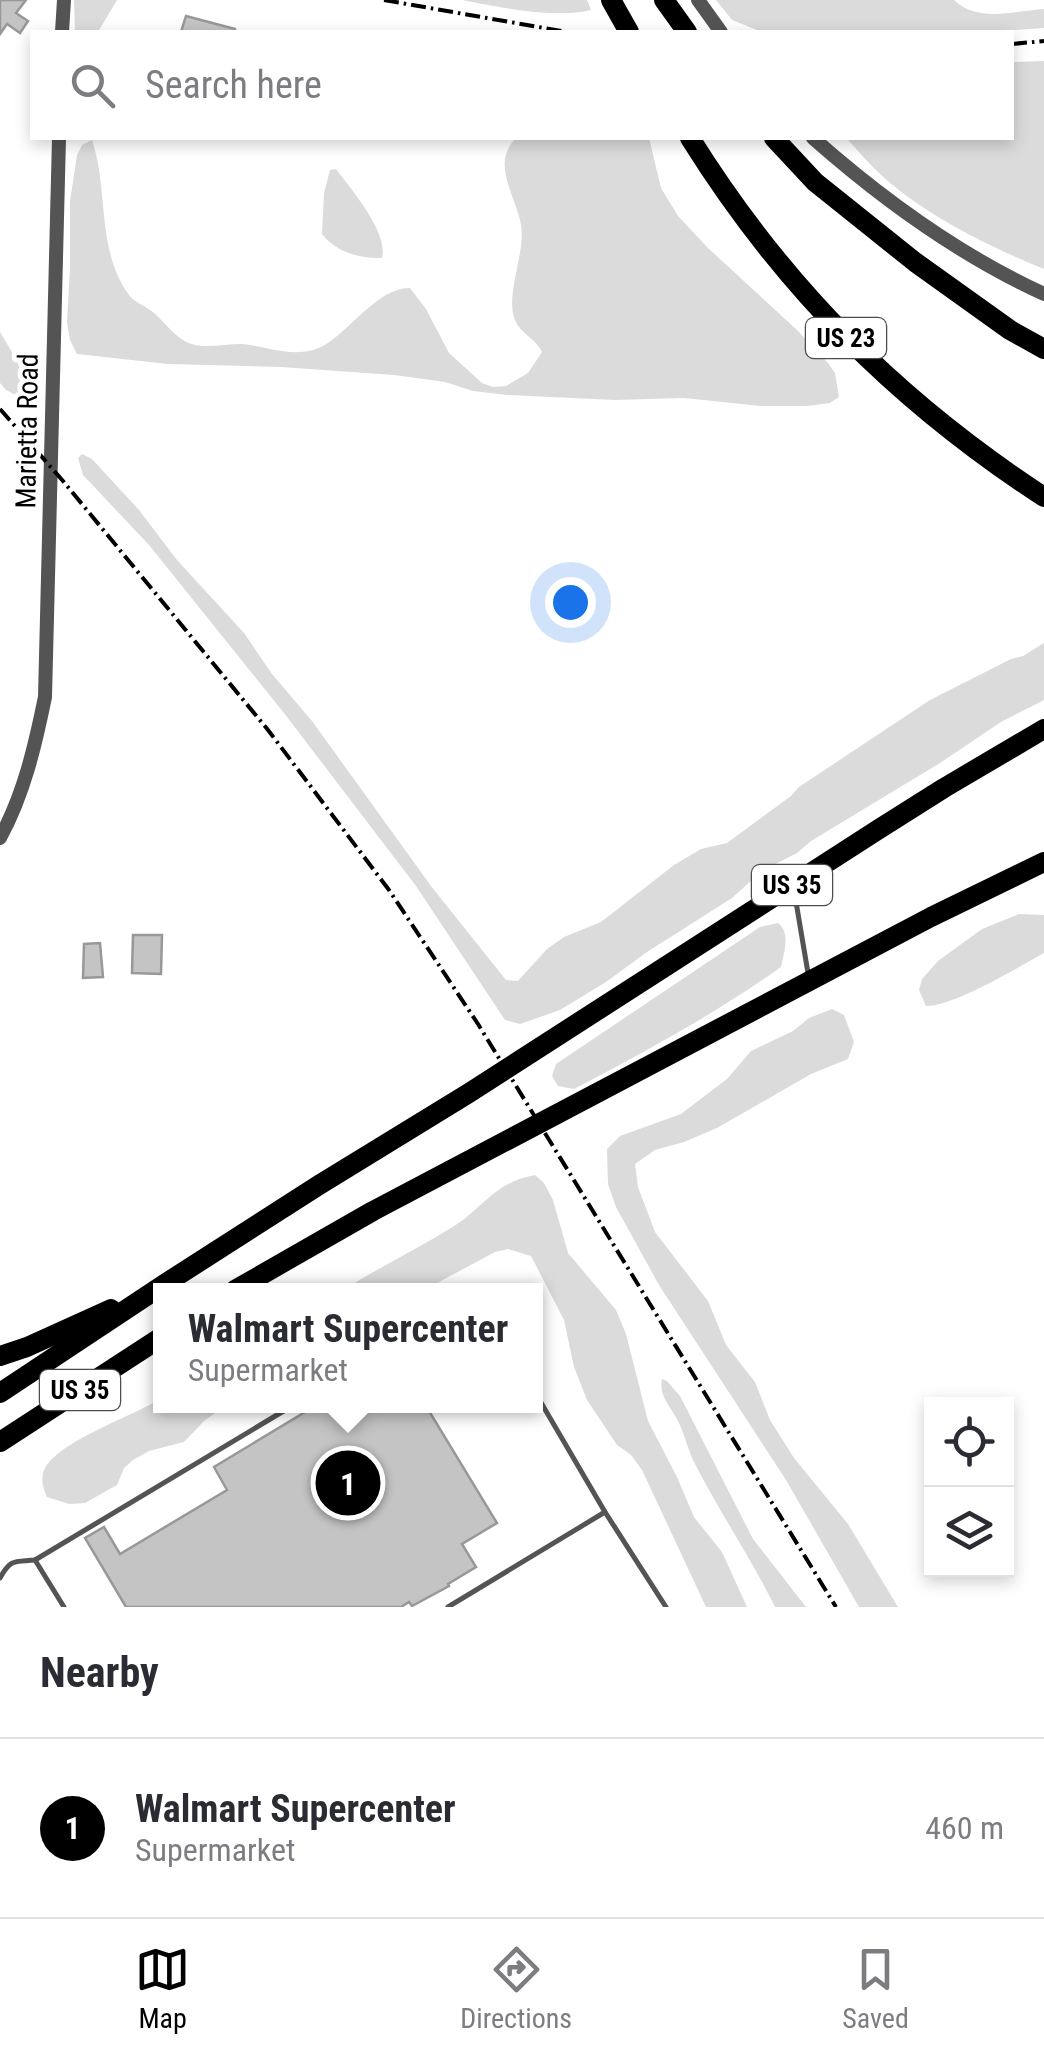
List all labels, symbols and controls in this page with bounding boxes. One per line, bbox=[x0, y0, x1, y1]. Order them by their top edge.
search box bbox=[30, 30, 1014, 140]
icon: search bbox=[65, 58, 120, 113]
text: Search here bbox=[145, 63, 322, 107]
road number: US 23 bbox=[806, 318, 886, 358]
street label: Marietta Road bbox=[9, 353, 45, 509]
your location bbox=[545, 577, 596, 628]
road number: US 35 bbox=[752, 865, 832, 905]
popup bbox=[153, 1283, 543, 1413]
text: Walmart Supercenter bbox=[188, 1307, 508, 1351]
text: Supermarket bbox=[188, 1351, 348, 1389]
road number: US 35 bbox=[40, 1370, 120, 1410]
map controls bbox=[924, 1397, 1014, 1577]
button: locate bbox=[924, 1397, 1014, 1487]
pin: 1 bbox=[316, 1446, 380, 1520]
button: layers bbox=[924, 1487, 1014, 1577]
text: Nearby bbox=[40, 1648, 159, 1697]
text: Walmart Supercenter bbox=[135, 1787, 456, 1831]
text: 1 bbox=[64, 1809, 81, 1847]
text: 460 m bbox=[925, 1809, 1004, 1847]
text: Supermarket bbox=[135, 1831, 295, 1869]
tab: Map bbox=[135, 1942, 190, 2035]
tab: Directions bbox=[460, 1942, 572, 2035]
tab: Saved bbox=[842, 1942, 909, 2035]

